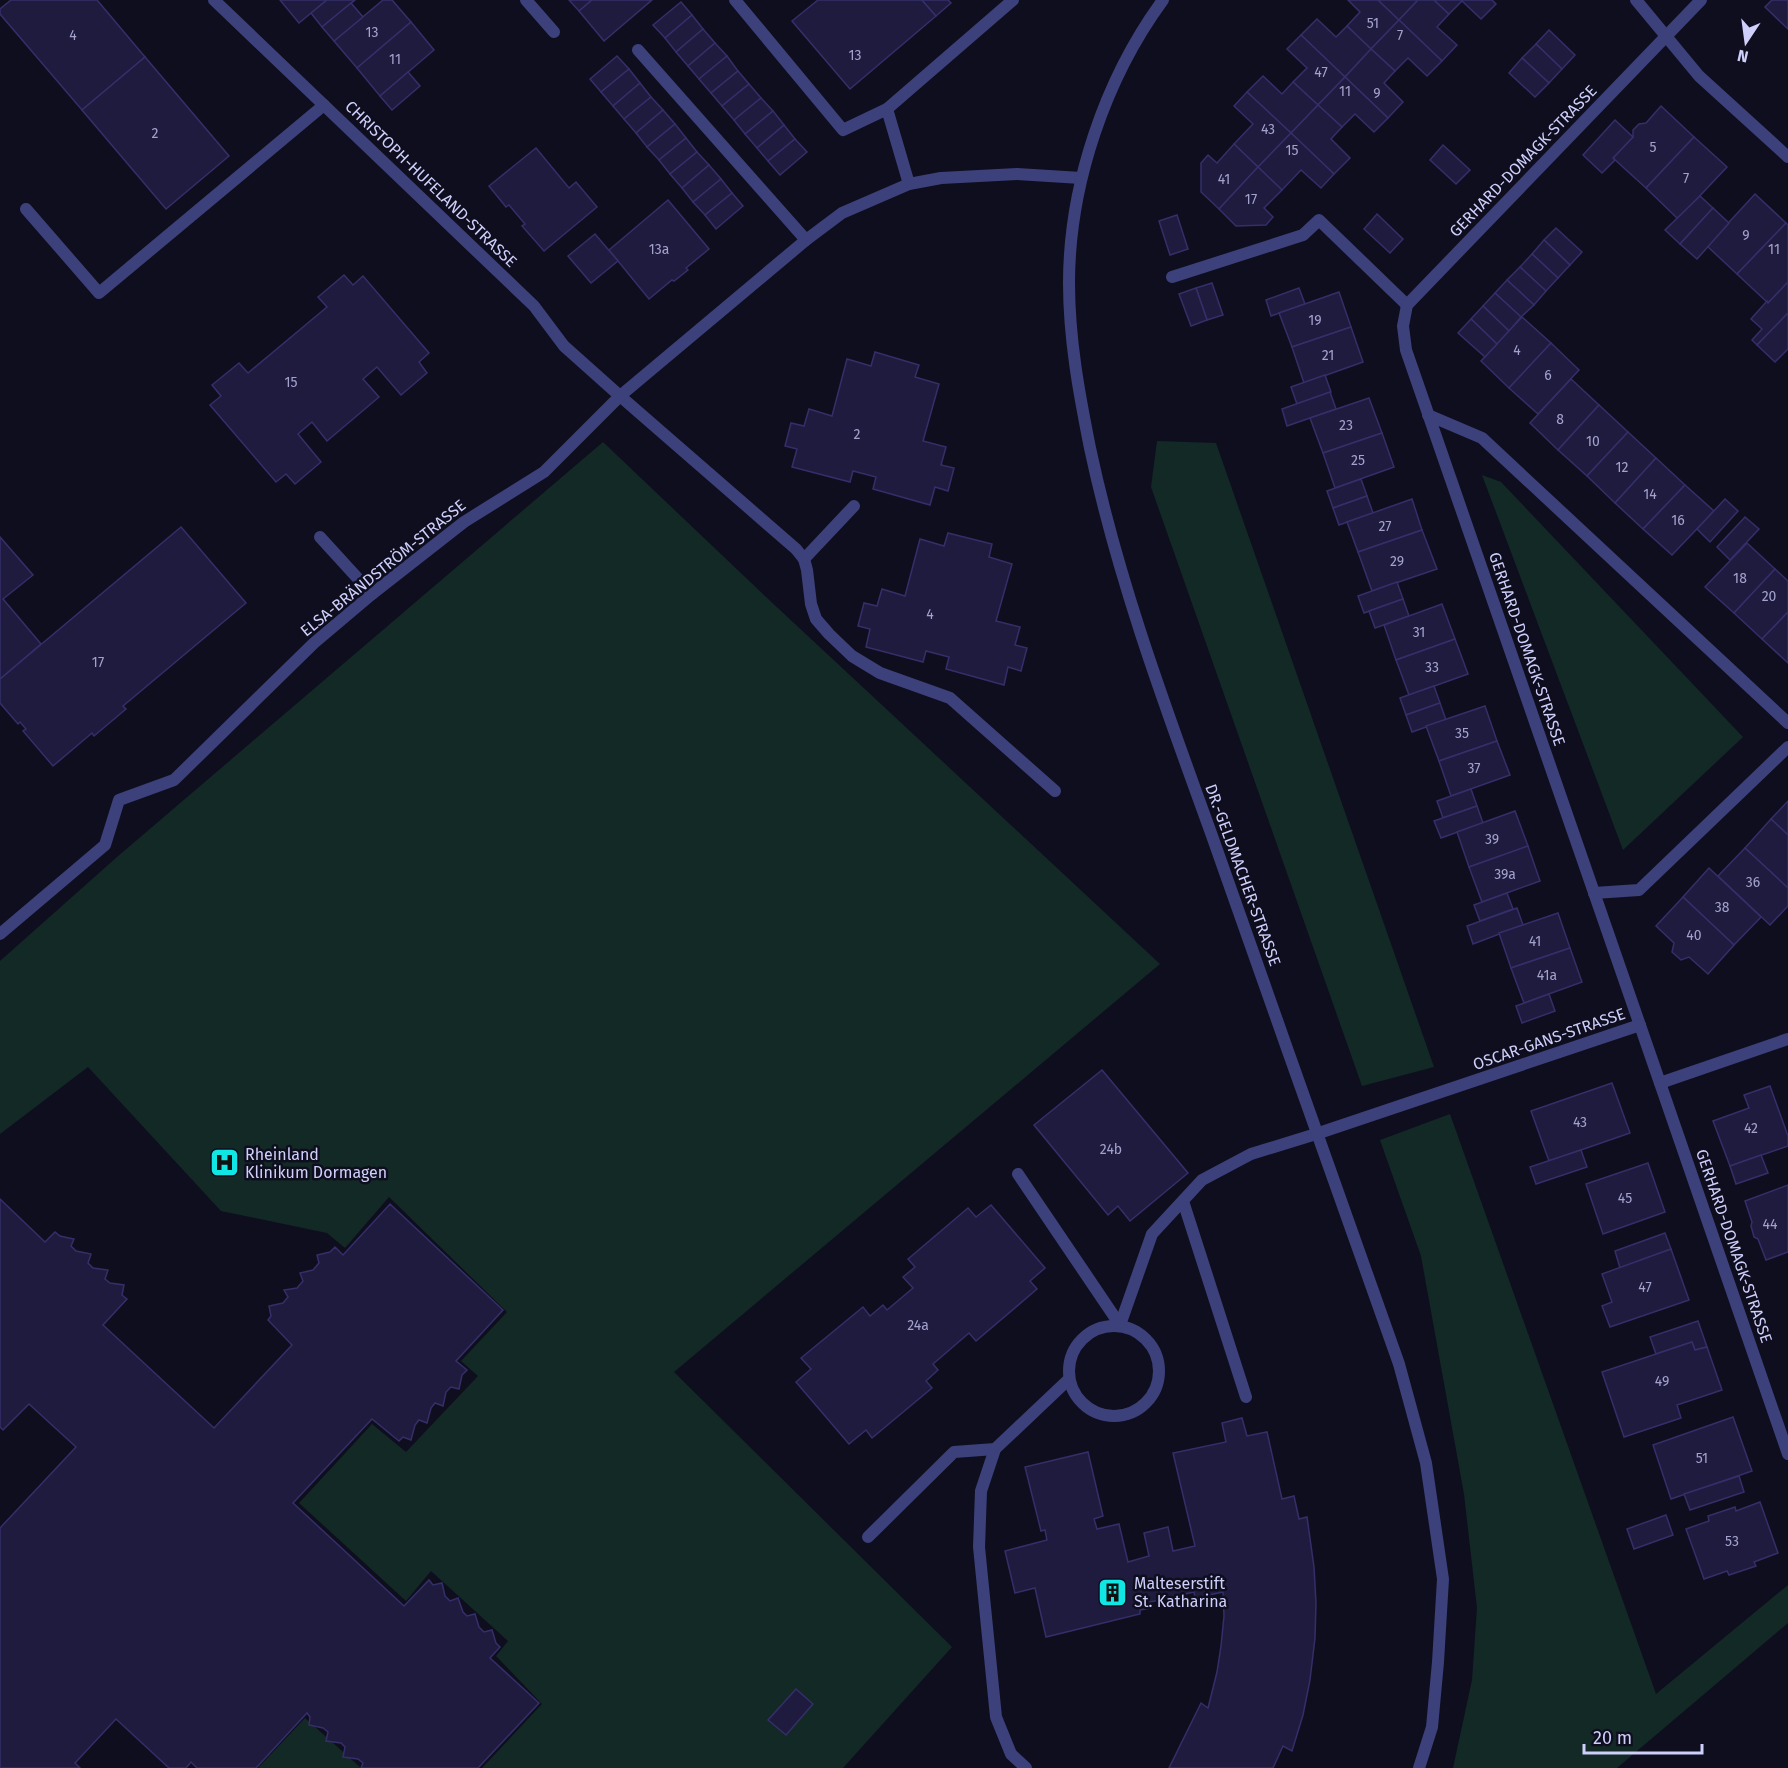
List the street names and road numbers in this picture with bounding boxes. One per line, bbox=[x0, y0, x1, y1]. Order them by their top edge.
street label: GERHARD-DOMAGK-STRASSE bbox=[1445, 81, 1601, 241]
street label: CHRISTOPH-HUFELAND-STRASSE bbox=[341, 97, 521, 271]
street label: ELSA-BRÄNDSTRÖM-STRASSE bbox=[297, 496, 469, 640]
street label: GERHARD-DOMAGK-STRASSE bbox=[1485, 550, 1569, 748]
street label: DR.-GELDMACHER-STRASSE bbox=[1201, 781, 1285, 969]
street label: OSCAR-GANS-STRASSE bbox=[1470, 1004, 1628, 1074]
street label: GERHARD-DOMAGK-STRASSE bbox=[1692, 1147, 1776, 1345]

